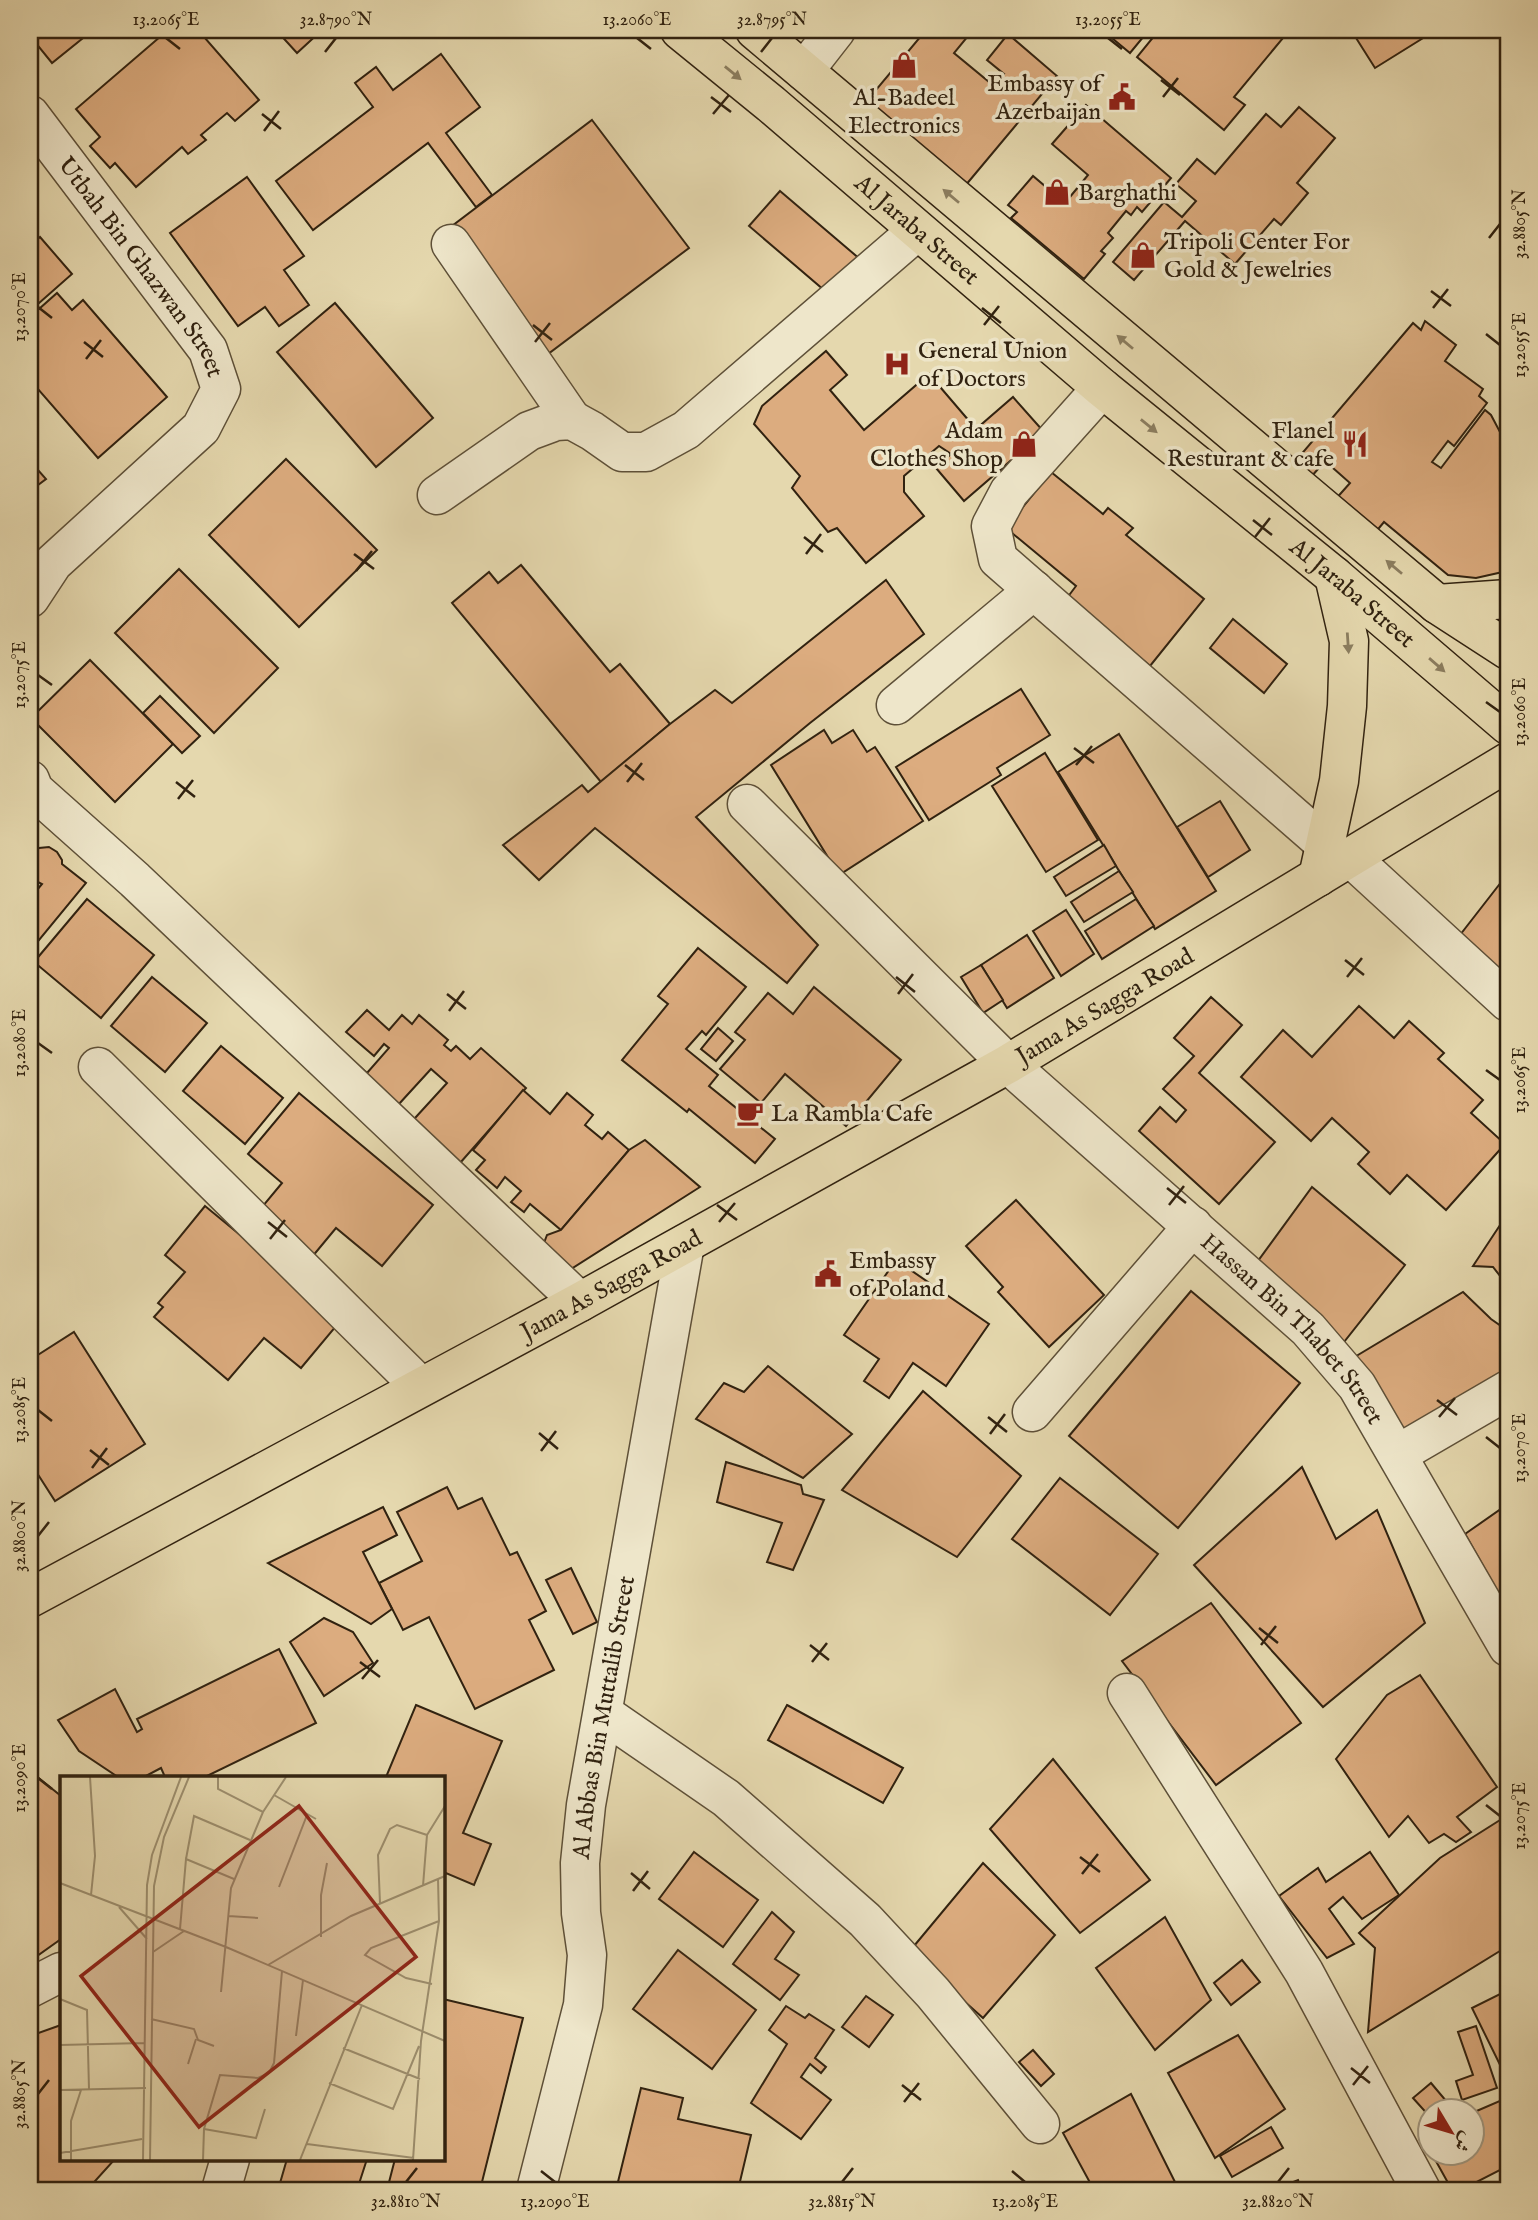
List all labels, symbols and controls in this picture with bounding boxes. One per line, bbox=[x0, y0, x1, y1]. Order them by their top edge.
text: 13.2065°E bbox=[133, 9, 199, 32]
text: 32.8790°N bbox=[300, 9, 373, 32]
text: 13.2060°E bbox=[602, 9, 672, 32]
text: 32.8795°N bbox=[737, 9, 808, 32]
text: 13.2055°E bbox=[1075, 9, 1141, 32]
shop icon: Al-Badeel Electronics bbox=[889, 50, 919, 80]
one-way arrow bbox=[724, 65, 741, 80]
place label: Embassy of Azerbaijan bbox=[987, 69, 1105, 128]
public building icon: Embassy of Azerbaijan bbox=[1107, 82, 1137, 112]
place label: Al-Badeel Electronics bbox=[848, 83, 960, 142]
street label: Utbah Bin Ghazwan Street bbox=[50, 151, 230, 382]
street label: Al Jaraba Street bbox=[847, 168, 985, 293]
shop icon: Barghathi bbox=[1042, 177, 1072, 207]
place label: Barghathi bbox=[1078, 178, 1177, 209]
one-way arrow bbox=[943, 189, 960, 204]
text: 32.8805°N bbox=[1509, 189, 1532, 259]
place label: Tripoli Center For Gold & Jewelries bbox=[1164, 227, 1350, 286]
shop icon: Tripoli Center For Gold & Jewelries bbox=[1128, 240, 1158, 270]
text: 13.2070°E bbox=[9, 272, 32, 342]
text: 13.2055°E bbox=[1509, 312, 1532, 378]
one-way arrow bbox=[1117, 335, 1134, 350]
place label: General Union of Doctors bbox=[918, 336, 1068, 395]
hospital icon: General Union of Doctors bbox=[882, 349, 912, 379]
place label: Adam Clothes Shop bbox=[870, 416, 1003, 475]
place label: Flanel Resturant & cafe bbox=[1167, 416, 1334, 475]
one-way arrow bbox=[1139, 419, 1157, 434]
shop icon: Adam Clothes Shop bbox=[1009, 429, 1039, 459]
restaurant icon: Flanel Resturant & cafe bbox=[1340, 429, 1370, 459]
street label: Al Jaraba Street bbox=[1282, 531, 1421, 656]
one-way arrow bbox=[1385, 560, 1402, 575]
one-way arrow bbox=[1343, 632, 1354, 654]
text: 13.2075°E bbox=[9, 641, 32, 709]
one-way arrow bbox=[1429, 657, 1446, 672]
text: 13.2060°E bbox=[1509, 677, 1532, 747]
street label: Jama As Sagga Road bbox=[1008, 941, 1200, 1074]
text: 13.2080°E bbox=[9, 1009, 32, 1077]
text: 13.2065°E bbox=[1509, 1047, 1532, 1113]
cafe icon: La Rambla Cafe bbox=[735, 1098, 765, 1128]
place label: La Rambla Cafe bbox=[771, 1099, 933, 1130]
street label: Jama As Sagga Road bbox=[513, 1223, 708, 1350]
street label: Hassan Bin Thabet Street bbox=[1193, 1227, 1390, 1430]
place label: Embassy of Poland bbox=[849, 1246, 945, 1305]
public building icon: Embassy of Poland bbox=[813, 1259, 843, 1289]
text: 13.2085°E bbox=[9, 1377, 32, 1443]
text: 13.2070°E bbox=[1509, 1413, 1532, 1483]
text: 32.8800°N bbox=[9, 1500, 32, 1572]
street label: Al Abbas Bin Muttalib Street bbox=[566, 1574, 643, 1862]
text: 13.2090°E bbox=[9, 1743, 32, 1813]
inset map bbox=[60, 1776, 444, 2160]
text: 13.2075°E bbox=[1509, 1782, 1532, 1850]
text: 32.8805°N bbox=[9, 2059, 32, 2129]
north arrow bbox=[1416, 2098, 1486, 2168]
text: ش bbox=[1448, 2126, 1478, 2156]
text: 32.8810°N bbox=[371, 2191, 441, 2214]
text: 13.2090°E bbox=[520, 2191, 590, 2214]
text: 32.8815°N bbox=[808, 2191, 876, 2214]
text: 13.2085°E bbox=[992, 2191, 1058, 2214]
text: 32.8820°N bbox=[1242, 2191, 1314, 2214]

